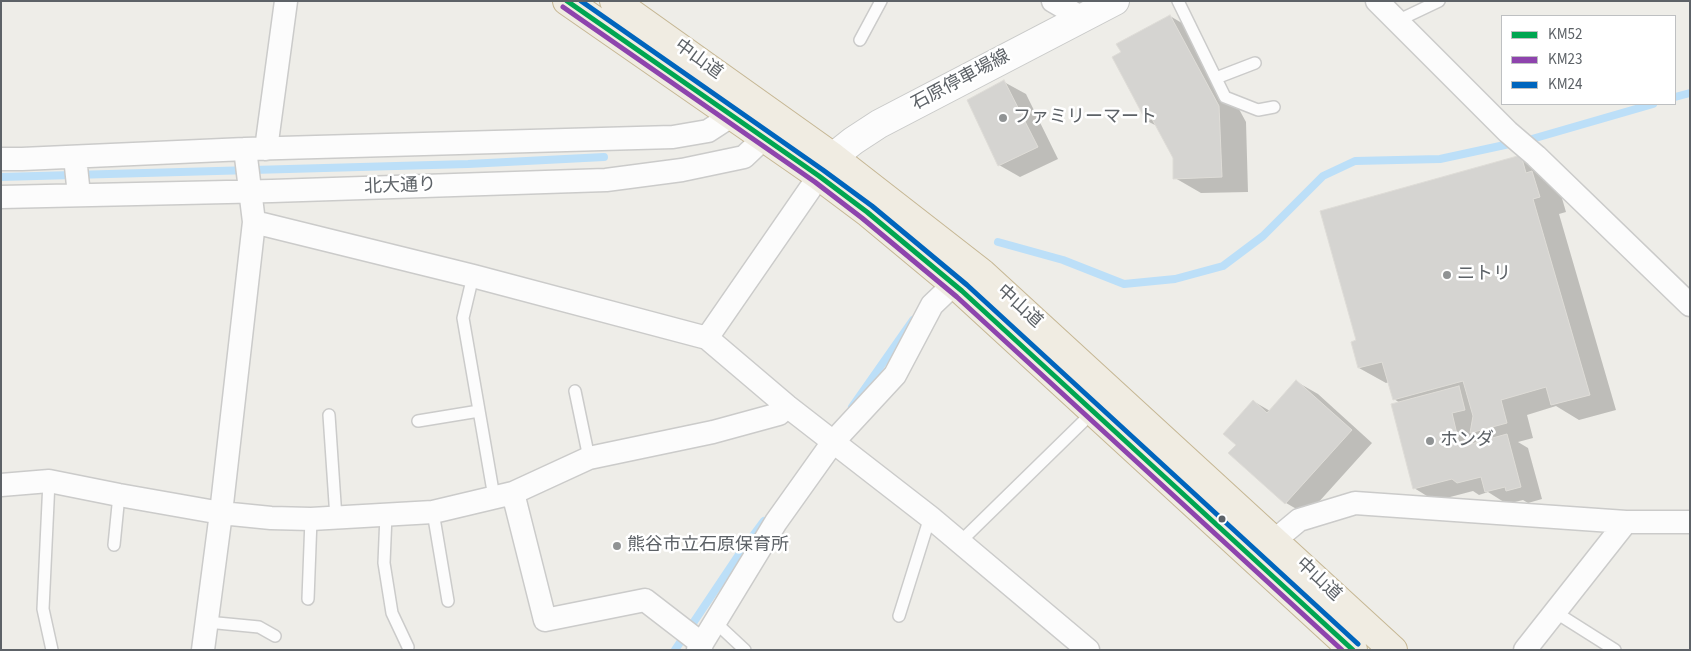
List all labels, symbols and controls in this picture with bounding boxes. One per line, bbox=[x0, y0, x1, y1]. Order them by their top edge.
legend bbox=[1501, 15, 1676, 105]
text: KM52 bbox=[1548, 24, 1583, 45]
street label: 中山道 bbox=[670, 35, 726, 85]
street label: 石原停車場線 bbox=[908, 46, 1014, 116]
text: KM23 bbox=[1548, 49, 1583, 70]
text: KM24 bbox=[1548, 74, 1583, 95]
place label: ファミリーマート bbox=[1013, 107, 1157, 129]
marker: ファミリーマート bbox=[997, 112, 1009, 124]
street label: 北大通り bbox=[364, 175, 436, 199]
place label: ニトリ bbox=[1457, 264, 1511, 286]
marker: ニトリ bbox=[1441, 269, 1453, 281]
street label: 中山道 bbox=[992, 281, 1046, 333]
place label: ホンダ bbox=[1440, 430, 1494, 452]
marker: ホンダ bbox=[1424, 435, 1436, 447]
unlabelled marker bbox=[1217, 514, 1227, 524]
place label: 熊谷市立石原保育所 bbox=[627, 535, 789, 557]
marker: 熊谷市立石原保育所 bbox=[611, 540, 623, 552]
street label: 中山道 bbox=[1291, 554, 1345, 606]

